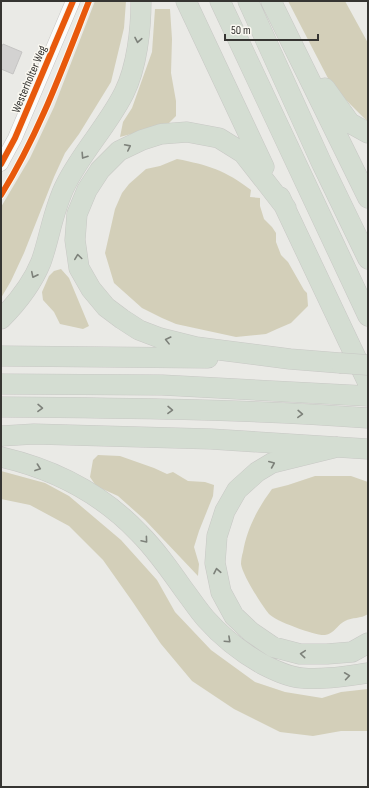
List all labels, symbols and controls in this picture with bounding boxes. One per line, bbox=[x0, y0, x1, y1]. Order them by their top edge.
scale bar bbox=[225, 16, 318, 42]
text: 50 m bbox=[231, 23, 251, 38]
one-way arrow bbox=[134, 37, 143, 43]
street label: Westerholter Weg bbox=[9, 43, 50, 115]
one-way arrow bbox=[124, 144, 132, 151]
one-way arrow bbox=[81, 152, 88, 159]
one-way arrow bbox=[74, 254, 83, 260]
one-way arrow bbox=[31, 271, 39, 279]
one-way arrow bbox=[165, 337, 171, 345]
one-way arrow bbox=[37, 404, 43, 412]
one-way arrow bbox=[167, 405, 173, 414]
one-way arrow bbox=[297, 410, 303, 418]
one-way arrow bbox=[268, 461, 275, 469]
one-way arrow bbox=[35, 464, 42, 472]
one-way arrow bbox=[141, 535, 148, 542]
one-way arrow bbox=[213, 568, 221, 574]
one-way arrow bbox=[223, 635, 230, 642]
one-way arrow bbox=[300, 649, 307, 658]
one-way arrow bbox=[344, 672, 350, 681]

